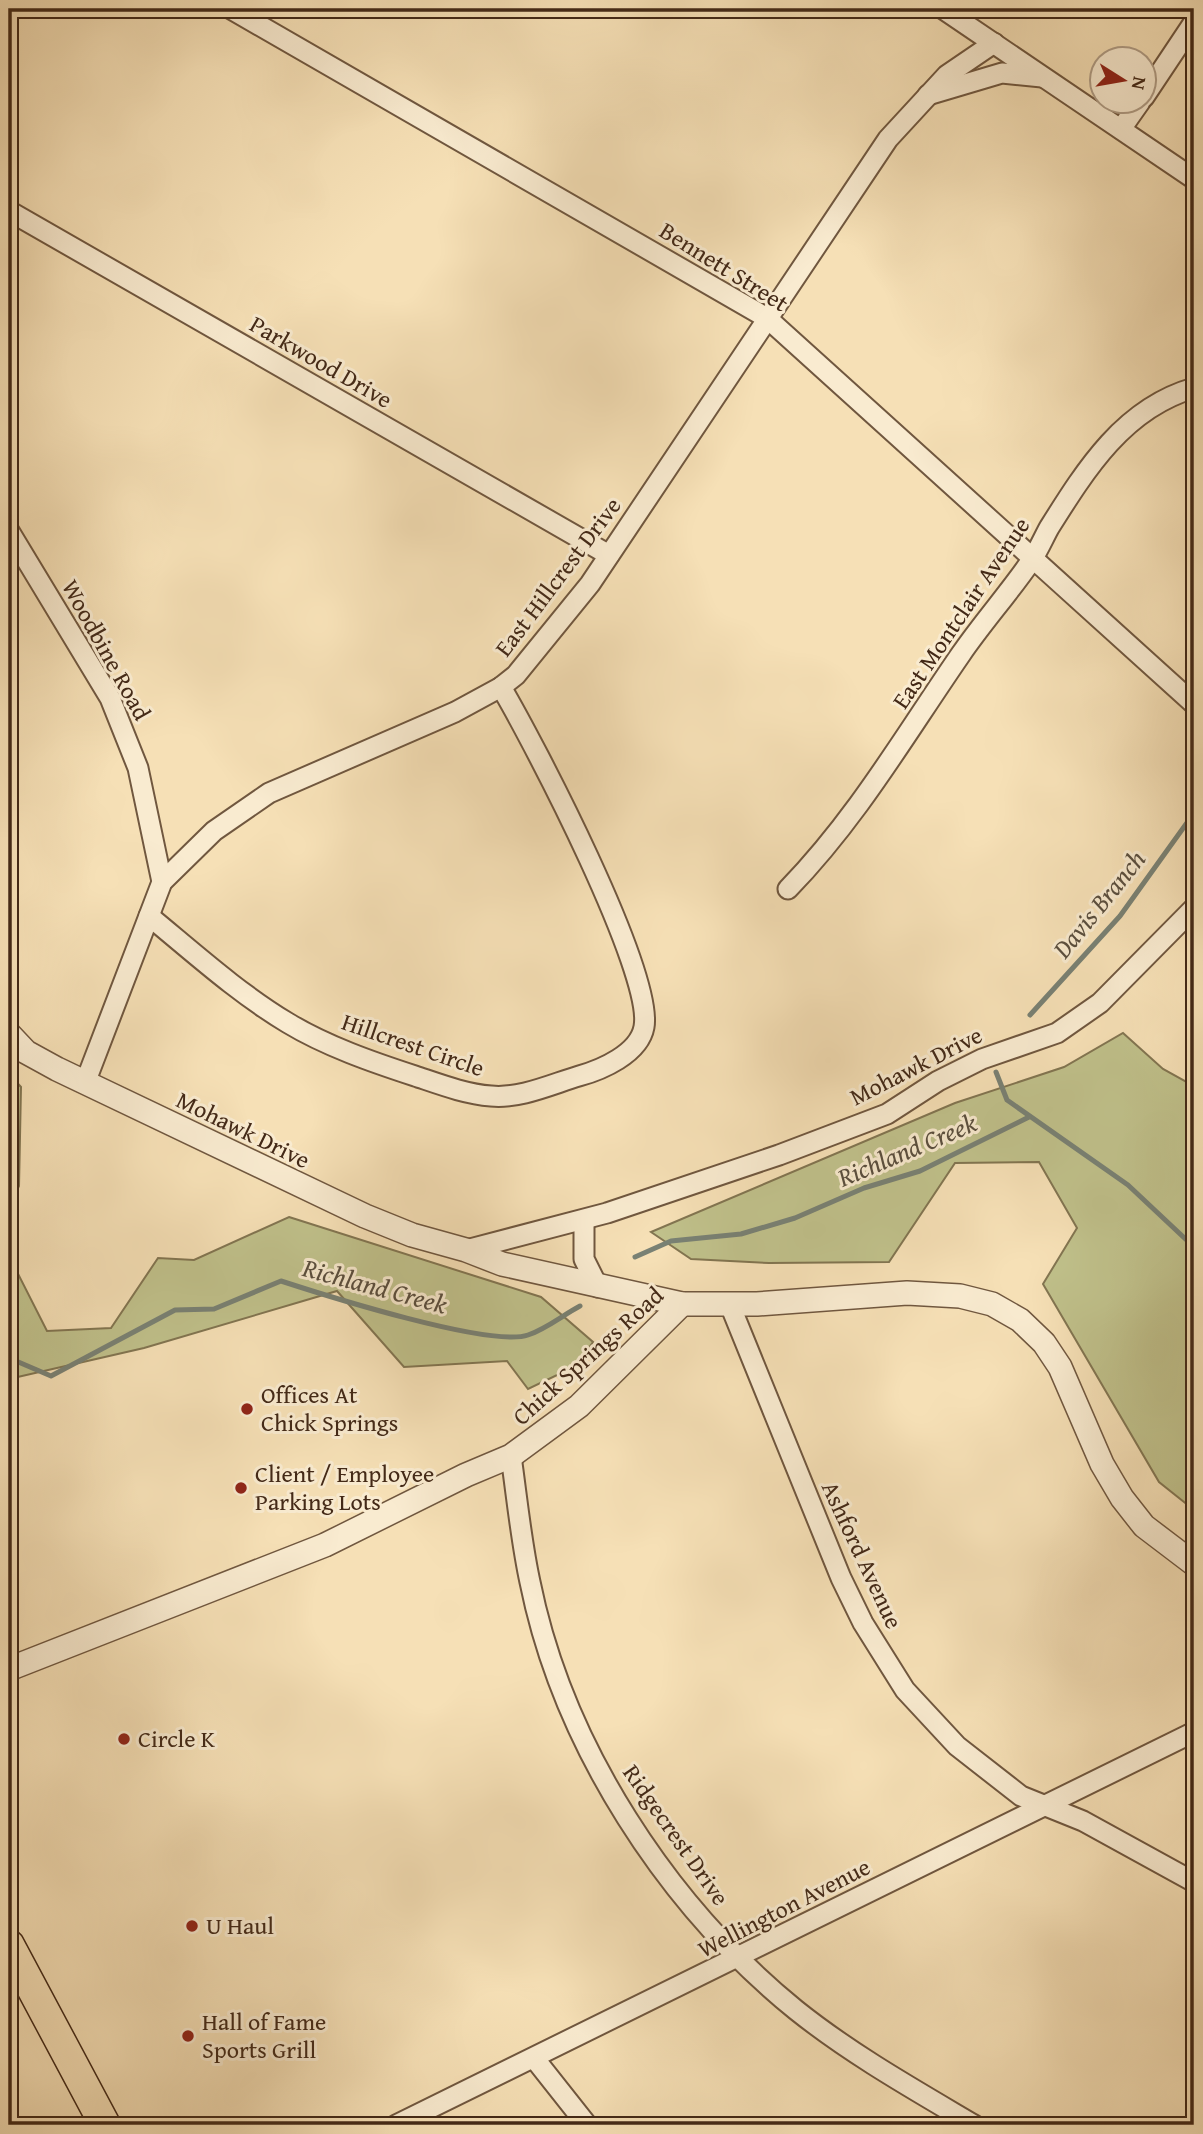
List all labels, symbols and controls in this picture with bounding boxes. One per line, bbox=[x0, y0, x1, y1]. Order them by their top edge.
north arrow bbox=[1088, 46, 1158, 116]
text: N bbox=[1125, 74, 1155, 92]
street label: Bennett Street bbox=[653, 213, 796, 320]
street label: Parkwood Drive bbox=[243, 307, 399, 417]
street label: East Hillcrest Drive bbox=[486, 490, 629, 664]
street label: East Montclair Avenue bbox=[883, 510, 1038, 716]
street label: Woodbine Road bbox=[53, 573, 160, 727]
water label: Davis Branch bbox=[1042, 841, 1155, 967]
street label: Hillcrest Circle bbox=[337, 1004, 489, 1085]
street label: Mohawk Drive bbox=[843, 1017, 988, 1114]
street label: Mohawk Drive bbox=[170, 1082, 316, 1177]
water label: Richland Creek bbox=[830, 1103, 983, 1197]
water label: Richland Creek bbox=[298, 1247, 452, 1324]
street label: Chick Springs Road bbox=[504, 1278, 671, 1433]
place label: Offices At Chick Springs bbox=[261, 1377, 398, 1440]
marker: Offices At Chick Springs bbox=[239, 1401, 255, 1417]
place label: Client / Employee Parking Lots bbox=[255, 1456, 434, 1519]
street label: Ashford Avenue bbox=[813, 1475, 912, 1634]
marker: Client / Employee Parking Lots bbox=[233, 1480, 249, 1496]
place label: Circle K bbox=[138, 1721, 216, 1756]
marker: Circle K bbox=[116, 1731, 132, 1747]
street label: Ridgecrest Drive bbox=[615, 1757, 738, 1912]
street label: Wellington Avenue bbox=[691, 1849, 876, 1966]
place label: U Haul bbox=[206, 1908, 274, 1943]
marker: U Haul bbox=[184, 1918, 200, 1934]
place label: Hall of Fame Sports Grill bbox=[202, 2004, 326, 2067]
marker: Hall of Fame Sports Grill bbox=[180, 2028, 196, 2044]

